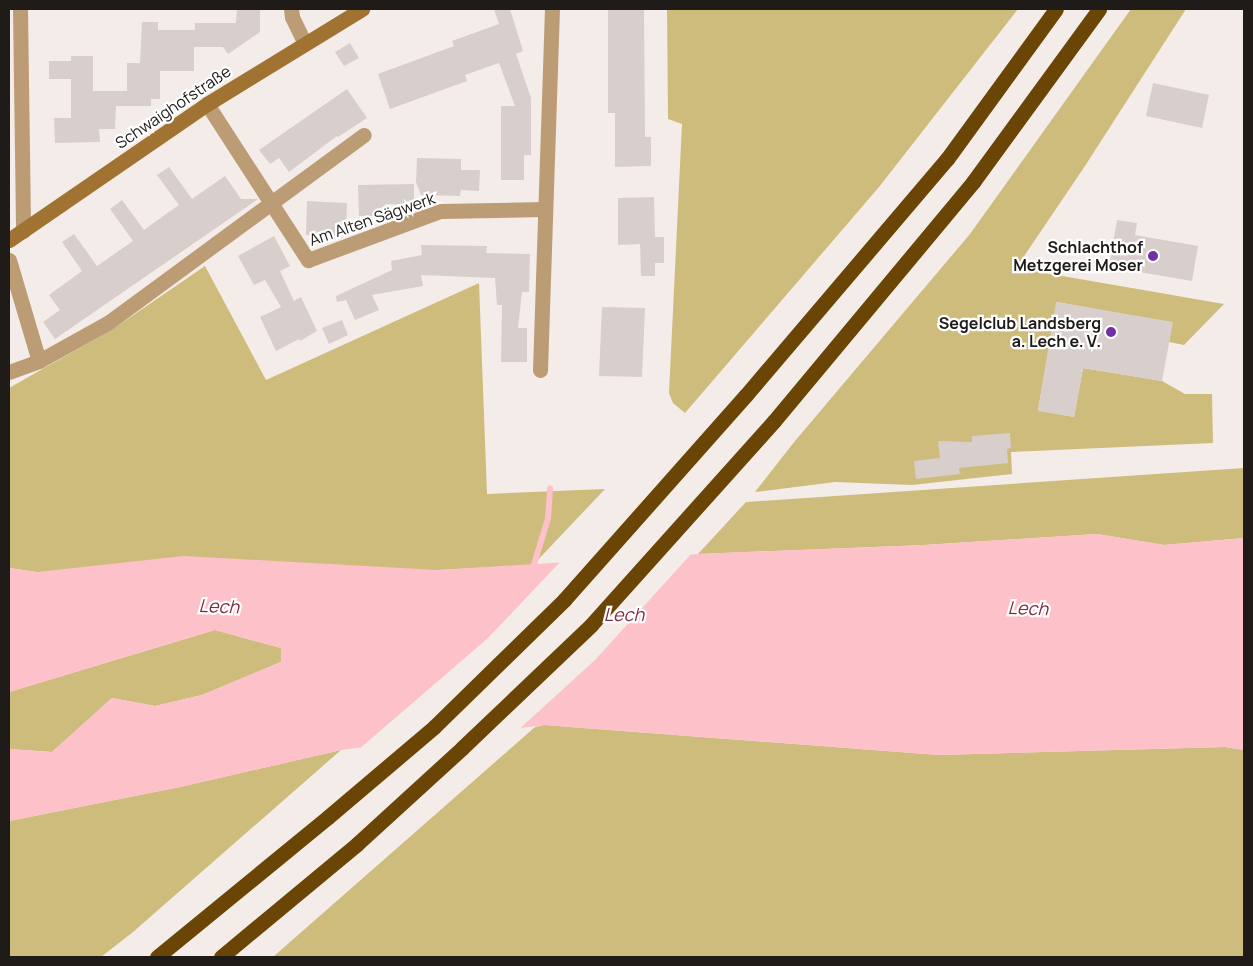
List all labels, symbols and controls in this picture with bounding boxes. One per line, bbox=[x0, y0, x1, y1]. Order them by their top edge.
street label: Schwaighofstraße bbox=[112, 61, 234, 153]
street label: Am Alten Sägwerk bbox=[307, 188, 437, 250]
place label: Schlachthof Metzgerei Moser bbox=[1013, 237, 1143, 275]
marker: Schlachthof Metzgerei Moser bbox=[1147, 250, 1159, 262]
place label: Segelclub Landsberg a. Lech e. V. bbox=[939, 313, 1101, 351]
marker: Segelclub Landsberg a. Lech e. V. bbox=[1105, 326, 1117, 338]
water label: Lech bbox=[198, 595, 240, 617]
water label: Lech bbox=[1007, 597, 1049, 619]
water label: Lech bbox=[604, 603, 644, 625]

